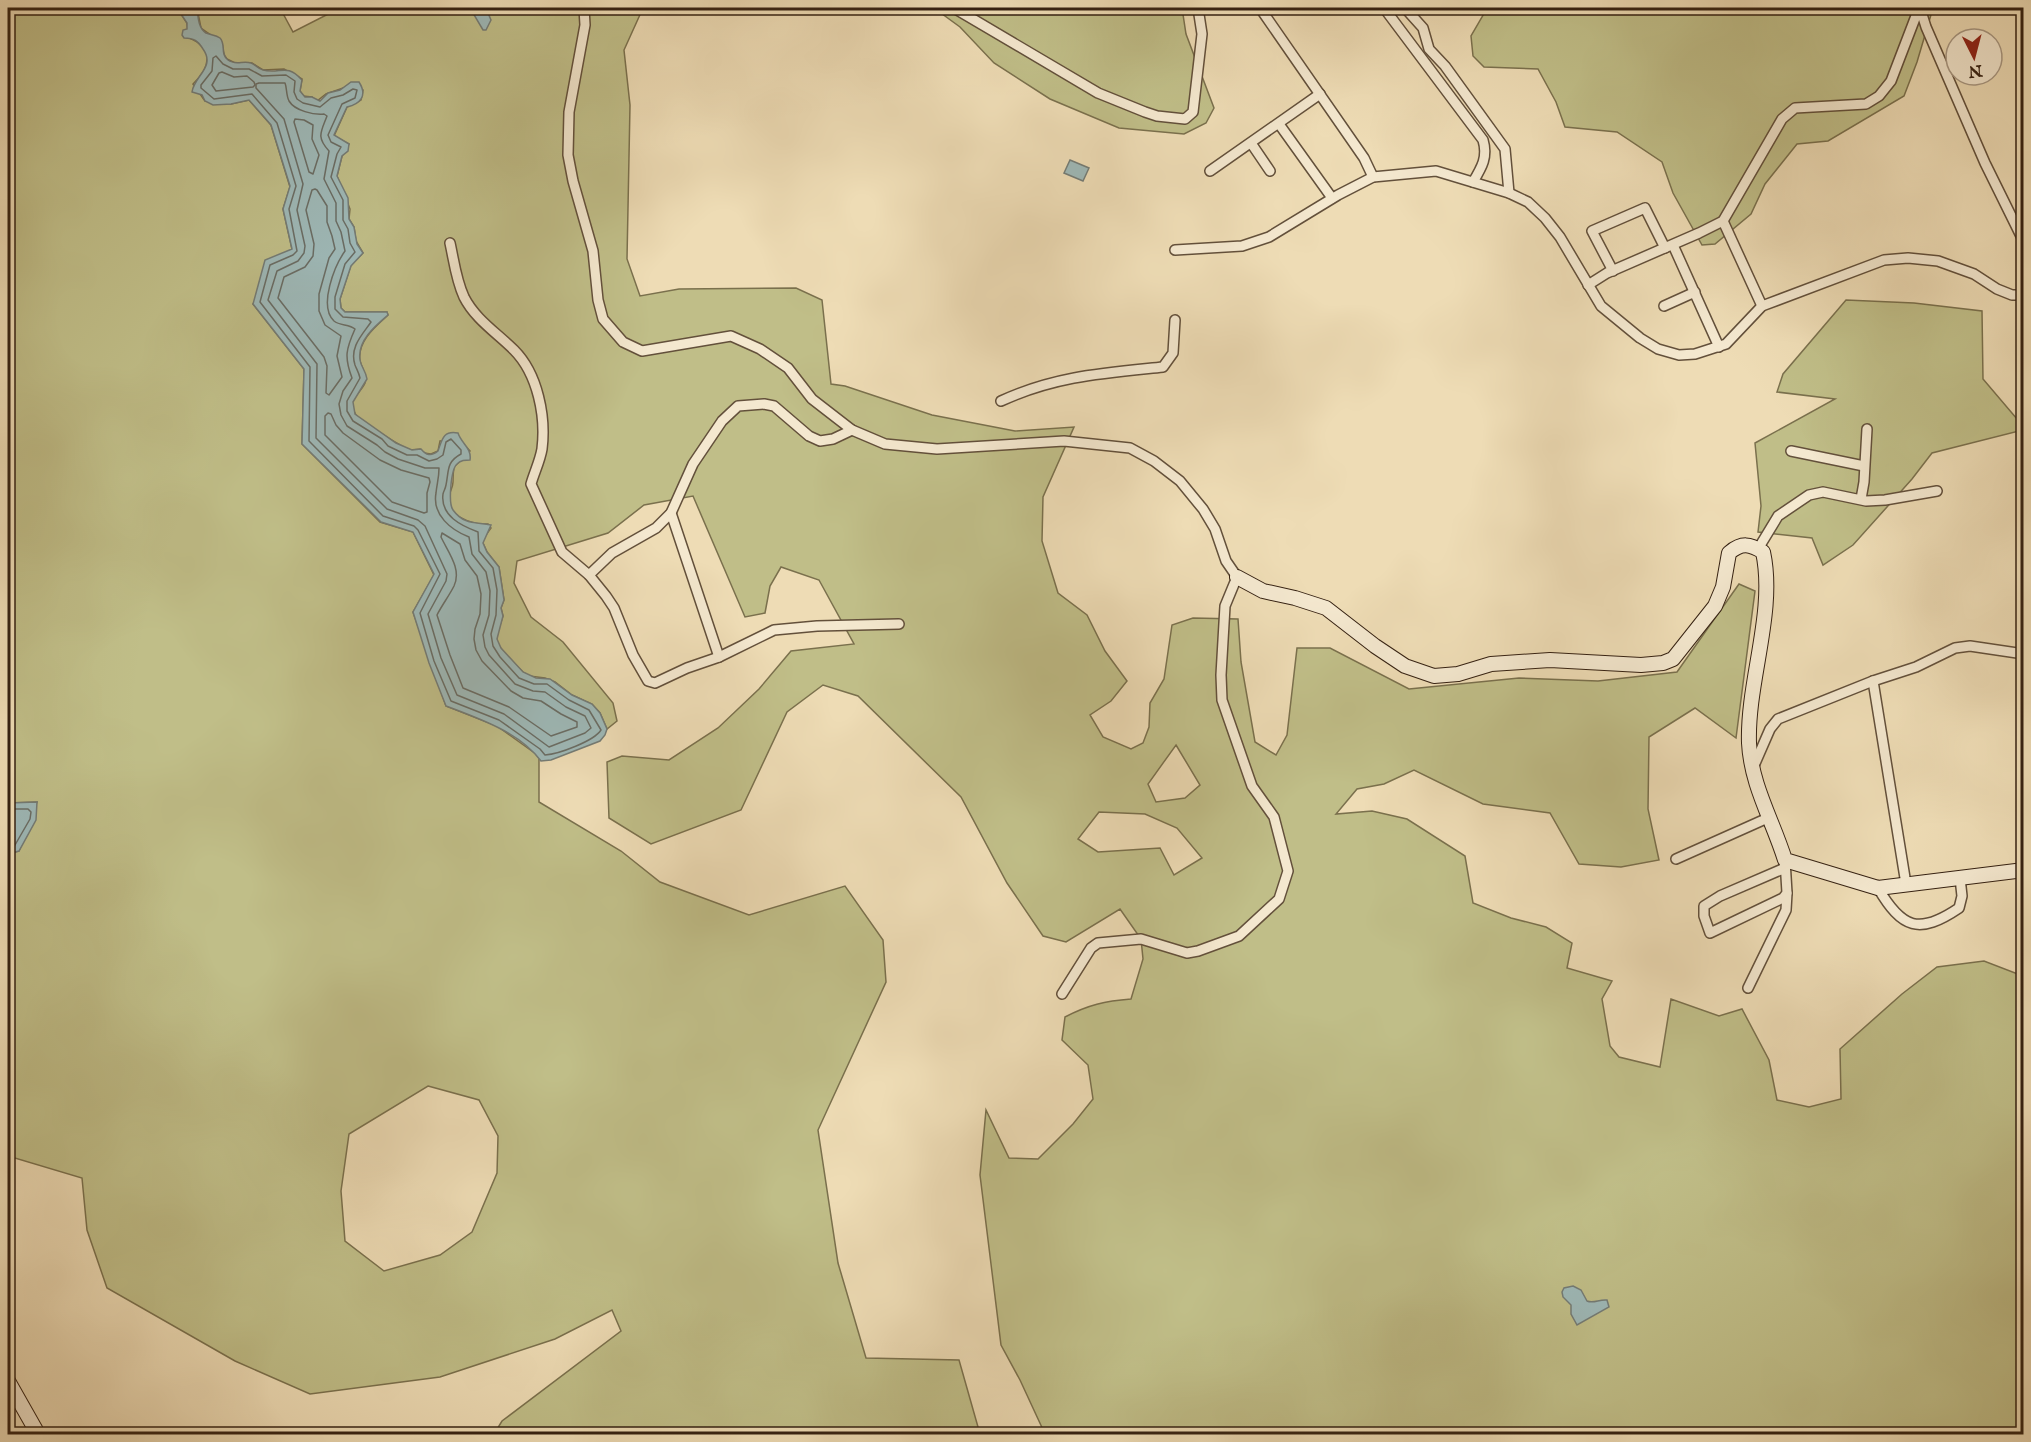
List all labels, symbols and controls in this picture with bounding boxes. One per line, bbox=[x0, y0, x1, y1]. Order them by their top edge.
north arrow bbox=[1944, 27, 2004, 87]
text: N bbox=[1967, 59, 1984, 81]

